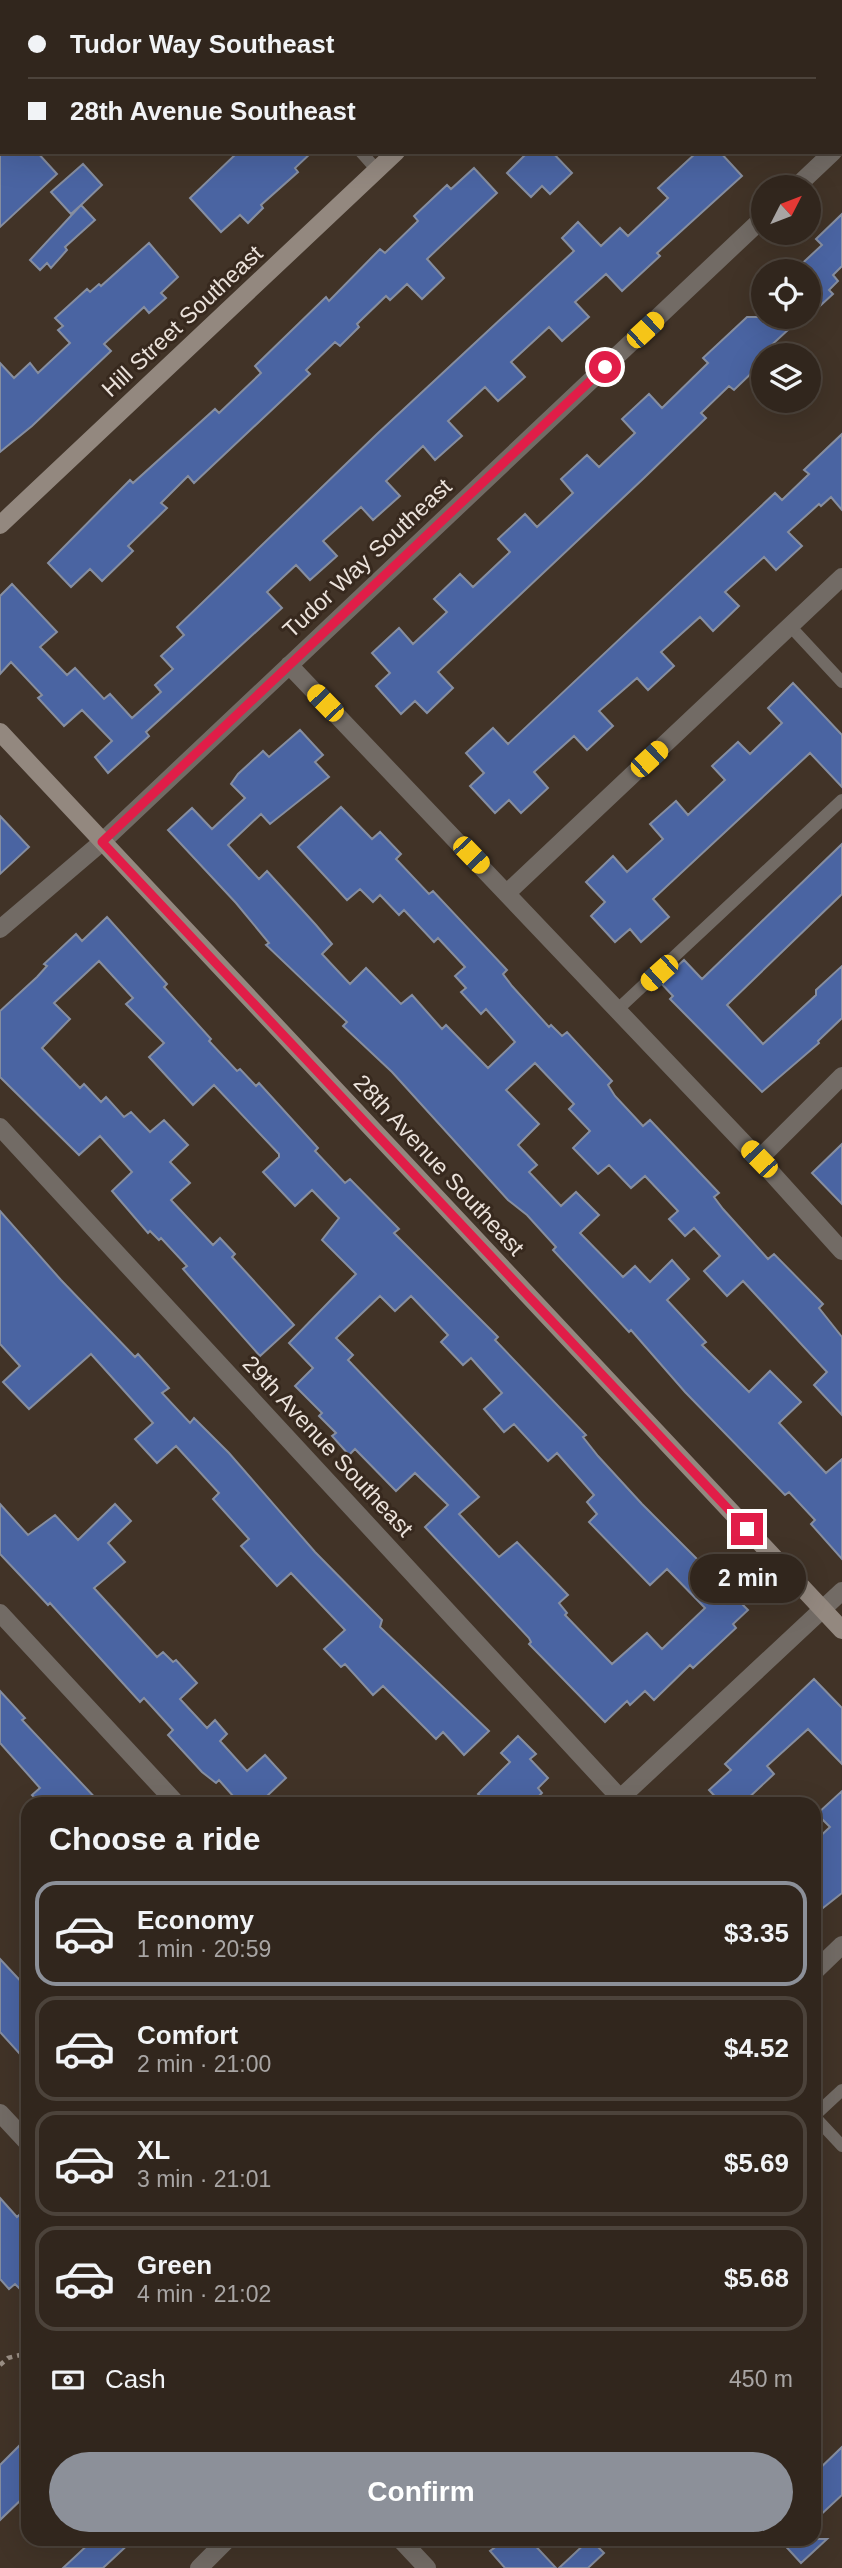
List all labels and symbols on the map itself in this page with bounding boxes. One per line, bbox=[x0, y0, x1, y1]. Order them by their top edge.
north arrow bbox=[751, 175, 821, 245]
street label: Hill Street Southeast bbox=[96, 240, 268, 402]
car bbox=[623, 308, 668, 352]
route start bbox=[589, 351, 621, 383]
street label: Tudor Way Southeast bbox=[277, 473, 457, 643]
car bbox=[303, 681, 348, 725]
car bbox=[627, 737, 672, 781]
car bbox=[449, 833, 494, 877]
car bbox=[637, 951, 682, 995]
street label: 28th Avenue Southeast bbox=[349, 1069, 530, 1261]
car bbox=[737, 1137, 782, 1181]
street label: 29th Avenue Southeast bbox=[238, 1350, 419, 1542]
route end bbox=[731, 1513, 763, 1545]
callout: 2 min bbox=[689, 1554, 805, 1602]

